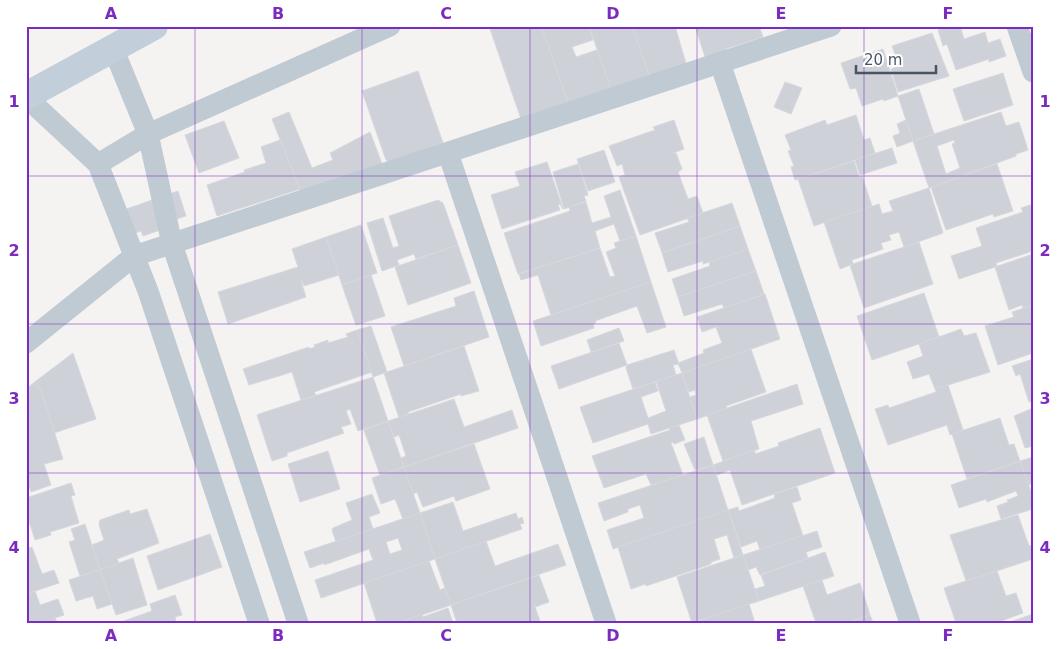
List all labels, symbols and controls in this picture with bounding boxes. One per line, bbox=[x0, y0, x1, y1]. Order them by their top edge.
text: A bbox=[105, 4, 118, 23]
text: B bbox=[272, 4, 284, 23]
text: C bbox=[440, 4, 452, 23]
text: D bbox=[606, 4, 620, 23]
text: E bbox=[776, 4, 786, 23]
text: F bbox=[943, 4, 953, 23]
scale bar bbox=[856, 42, 936, 74]
text: 20 m bbox=[864, 51, 902, 69]
text: 1 bbox=[8, 92, 20, 111]
text: 1 bbox=[1039, 92, 1051, 111]
text: 2 bbox=[8, 241, 20, 260]
text: 2 bbox=[1039, 241, 1051, 260]
text: 3 bbox=[8, 389, 20, 408]
text: 3 bbox=[1039, 389, 1051, 408]
text: 4 bbox=[8, 538, 20, 557]
text: 4 bbox=[1039, 538, 1051, 557]
text: A bbox=[105, 626, 118, 645]
text: B bbox=[272, 626, 284, 645]
text: C bbox=[440, 626, 452, 645]
text: D bbox=[606, 626, 620, 645]
text: E bbox=[776, 626, 786, 645]
text: F bbox=[943, 626, 953, 645]

